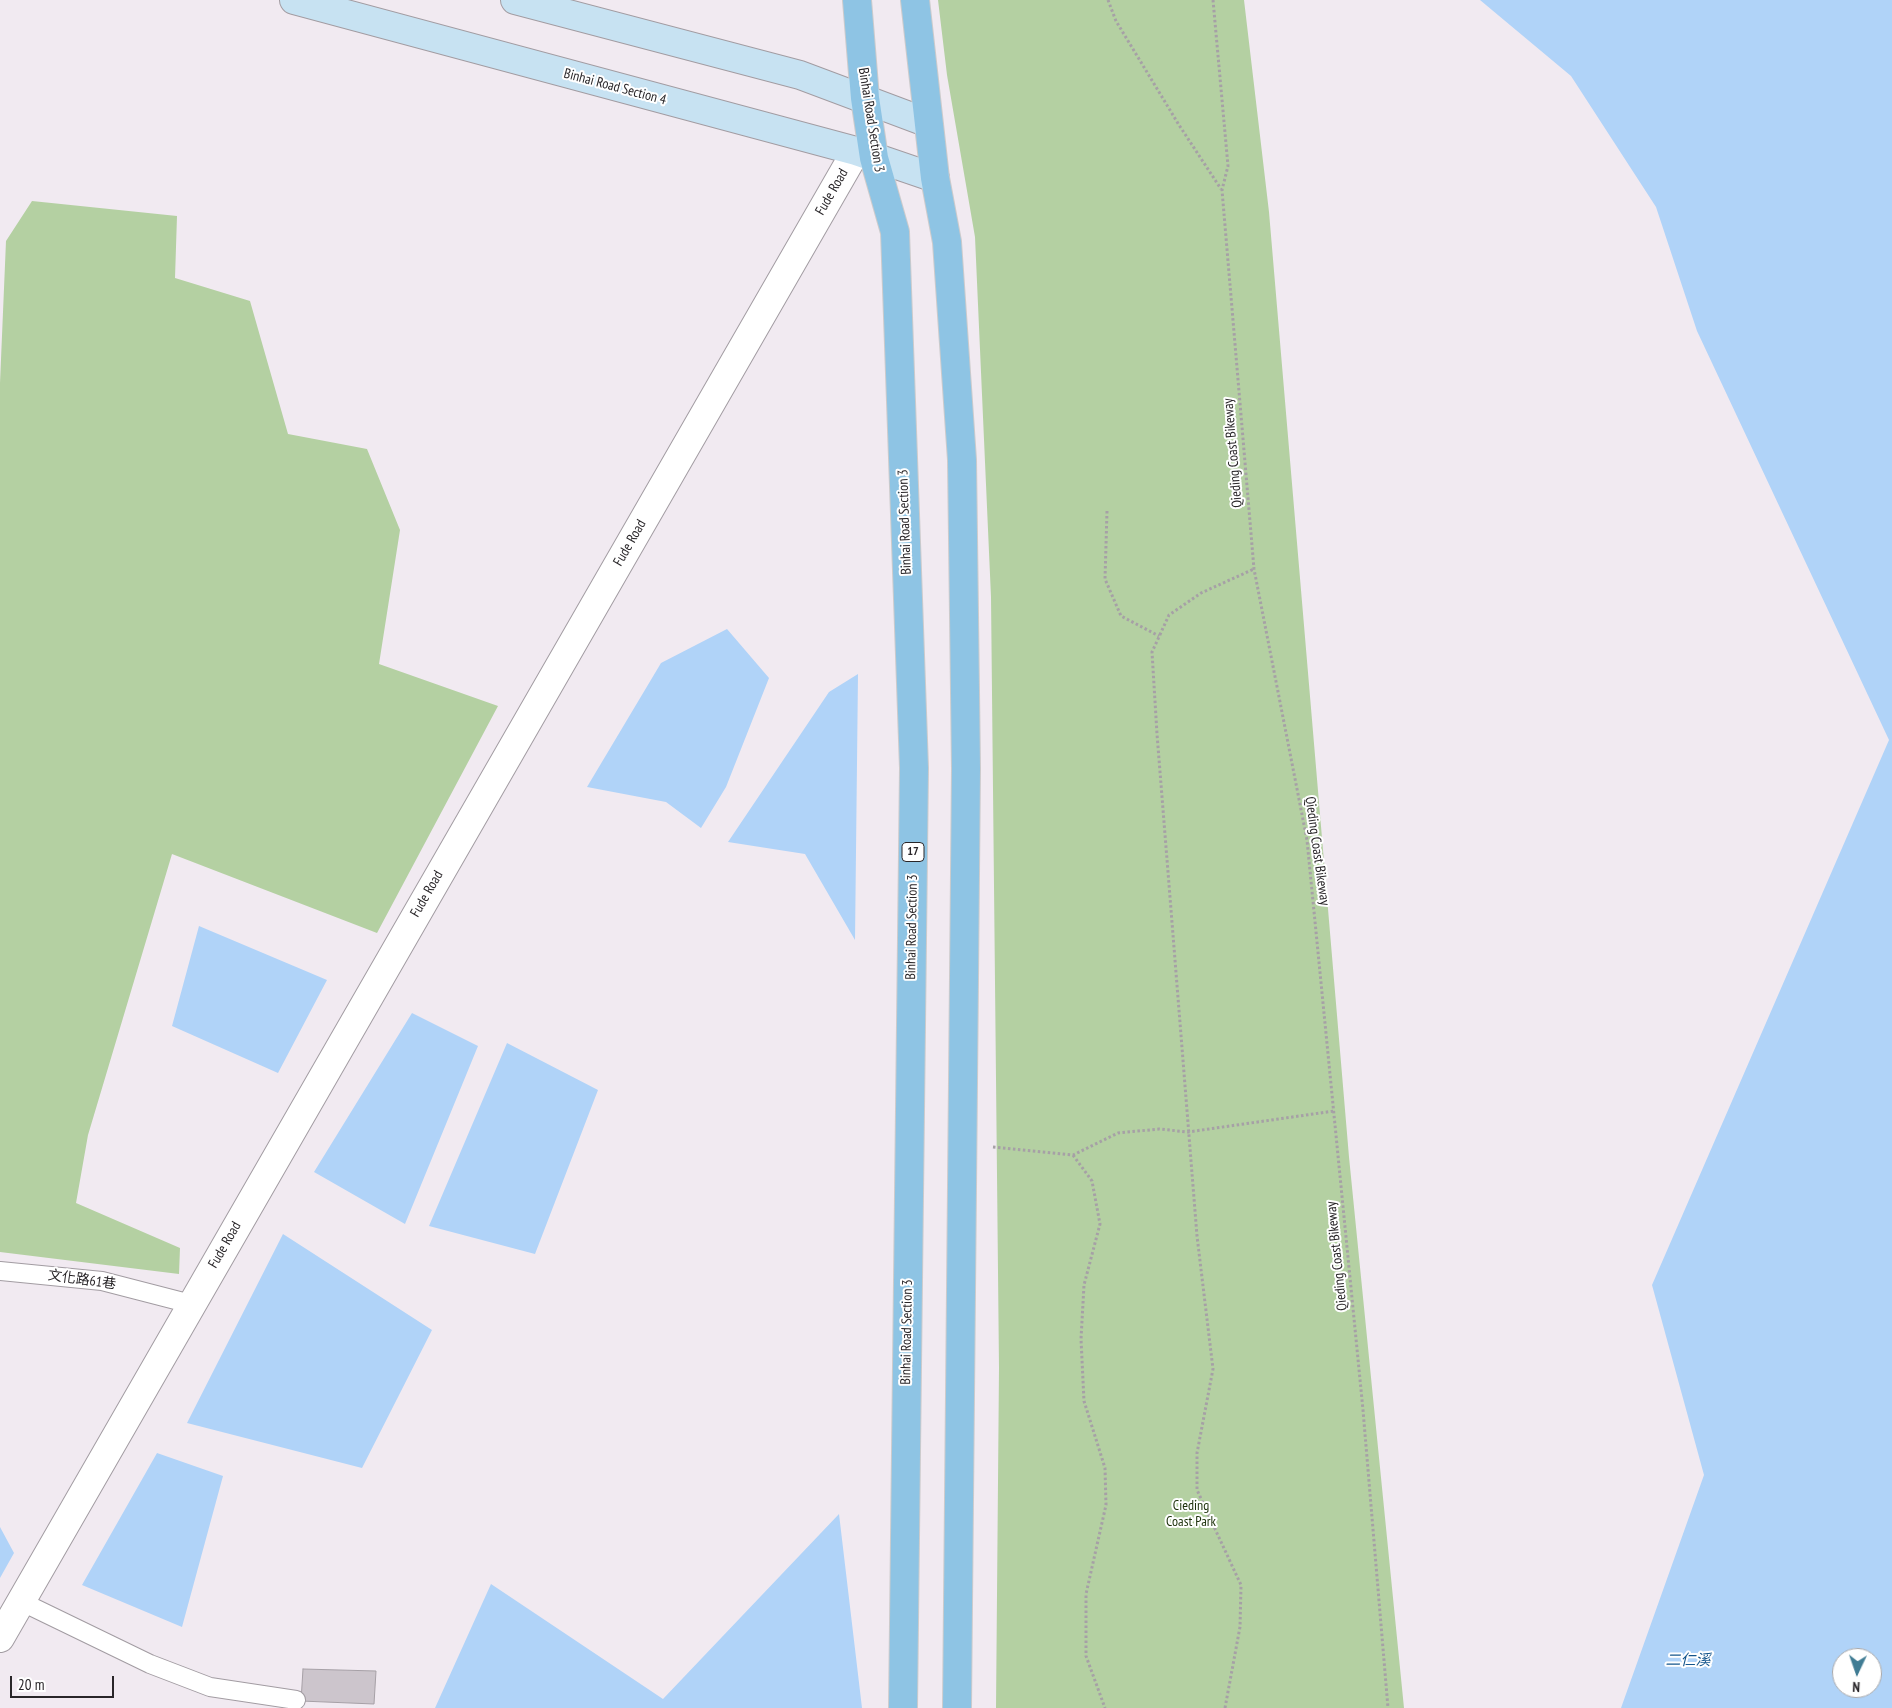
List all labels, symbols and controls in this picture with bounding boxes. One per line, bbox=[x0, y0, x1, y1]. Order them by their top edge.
street label: Binhai Road Section 4 bbox=[562, 65, 668, 109]
street label: Binhai Road Section 3 bbox=[854, 67, 888, 173]
street label: Fude Road bbox=[812, 166, 852, 218]
street label: Qieding Coast Bikeway bbox=[1220, 398, 1246, 508]
street label: Binhai Road Section 3 bbox=[895, 469, 915, 575]
street label: Fude Road bbox=[610, 517, 650, 569]
street label: Qieding Coast Bikeway bbox=[1301, 796, 1333, 906]
road number: 17 bbox=[902, 842, 924, 862]
street label: Fude Road bbox=[407, 868, 447, 920]
street label: Binhai Road Section 3 bbox=[903, 874, 921, 980]
street label: Qieding Coast Bikeway bbox=[1323, 1201, 1351, 1311]
street label: Fude Road bbox=[205, 1219, 245, 1271]
street label: 文化路61巷 bbox=[47, 1267, 117, 1293]
street label: Binhai Road Section 3 bbox=[898, 1279, 916, 1385]
park label: Cieding Coast Park bbox=[1166, 1498, 1216, 1530]
north arrow bbox=[1832, 1648, 1882, 1698]
water label: 二仁溪 bbox=[1666, 1652, 1710, 1670]
scale bar bbox=[12, 1666, 116, 1698]
text: 20 m bbox=[18, 1675, 44, 1694]
text: N bbox=[1852, 1678, 1861, 1696]

